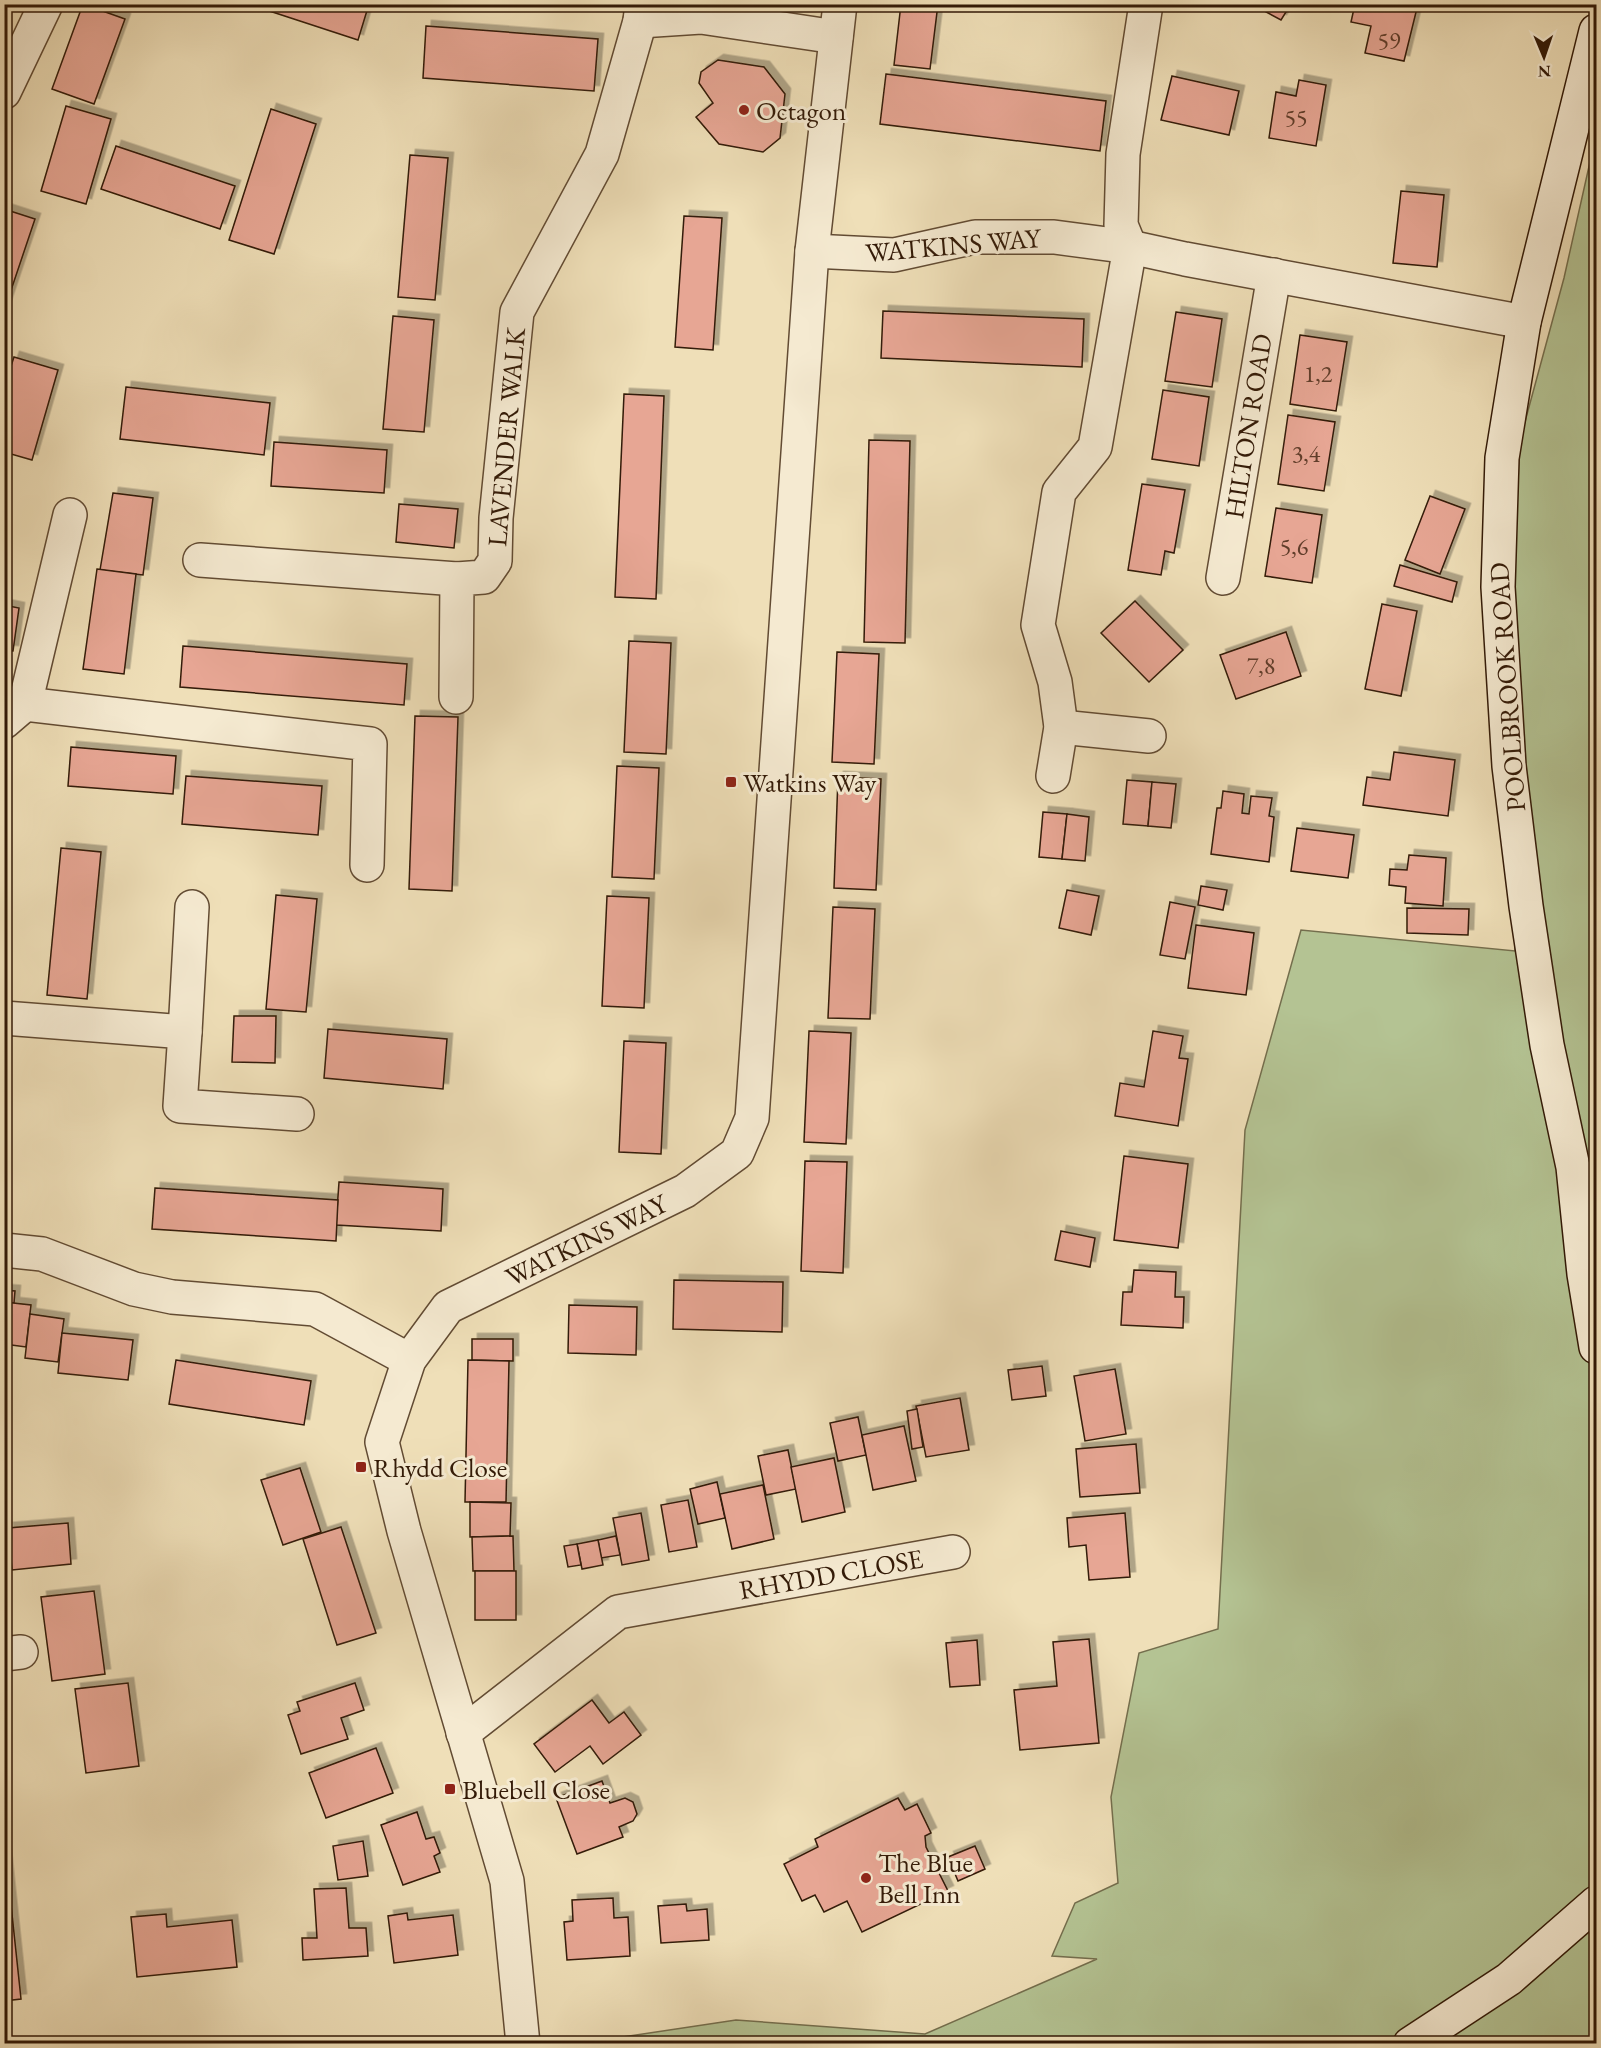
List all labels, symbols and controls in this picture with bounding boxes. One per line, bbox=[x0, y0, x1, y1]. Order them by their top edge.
house number: 59 bbox=[1377, 25, 1401, 56]
north arrow bbox=[1514, 27, 1574, 87]
text: N bbox=[1538, 61, 1551, 82]
place label: Octagon bbox=[756, 93, 846, 128]
house number: 55 bbox=[1284, 102, 1308, 133]
marker: Octagon bbox=[737, 103, 751, 117]
street label: WATKINS WAY bbox=[864, 220, 1043, 270]
street label: LAVENDER WALK bbox=[479, 325, 533, 548]
street label: HILTON ROAD bbox=[1216, 331, 1280, 521]
house number: 1,2 bbox=[1304, 358, 1333, 389]
house number: 3,4 bbox=[1292, 438, 1321, 469]
house number: 5,6 bbox=[1280, 531, 1308, 562]
street label: POOLBROOK ROAD bbox=[1481, 561, 1533, 813]
house number: 7,8 bbox=[1247, 650, 1275, 681]
place label: Watkins Way bbox=[743, 765, 876, 800]
marker: Watkins Way bbox=[724, 775, 738, 789]
street label: WATKINS WAY bbox=[499, 1185, 674, 1294]
place label: Rhydd Close bbox=[373, 1450, 507, 1485]
marker: Rhydd Close bbox=[354, 1460, 368, 1474]
street label: RHYDD CLOSE bbox=[736, 1541, 926, 1607]
place label: Bluebell Close bbox=[462, 1772, 610, 1807]
marker: Bluebell Close bbox=[443, 1782, 457, 1796]
place label: The Blue Bell Inn bbox=[878, 1845, 973, 1911]
marker: The Blue Bell Inn bbox=[859, 1871, 873, 1885]

